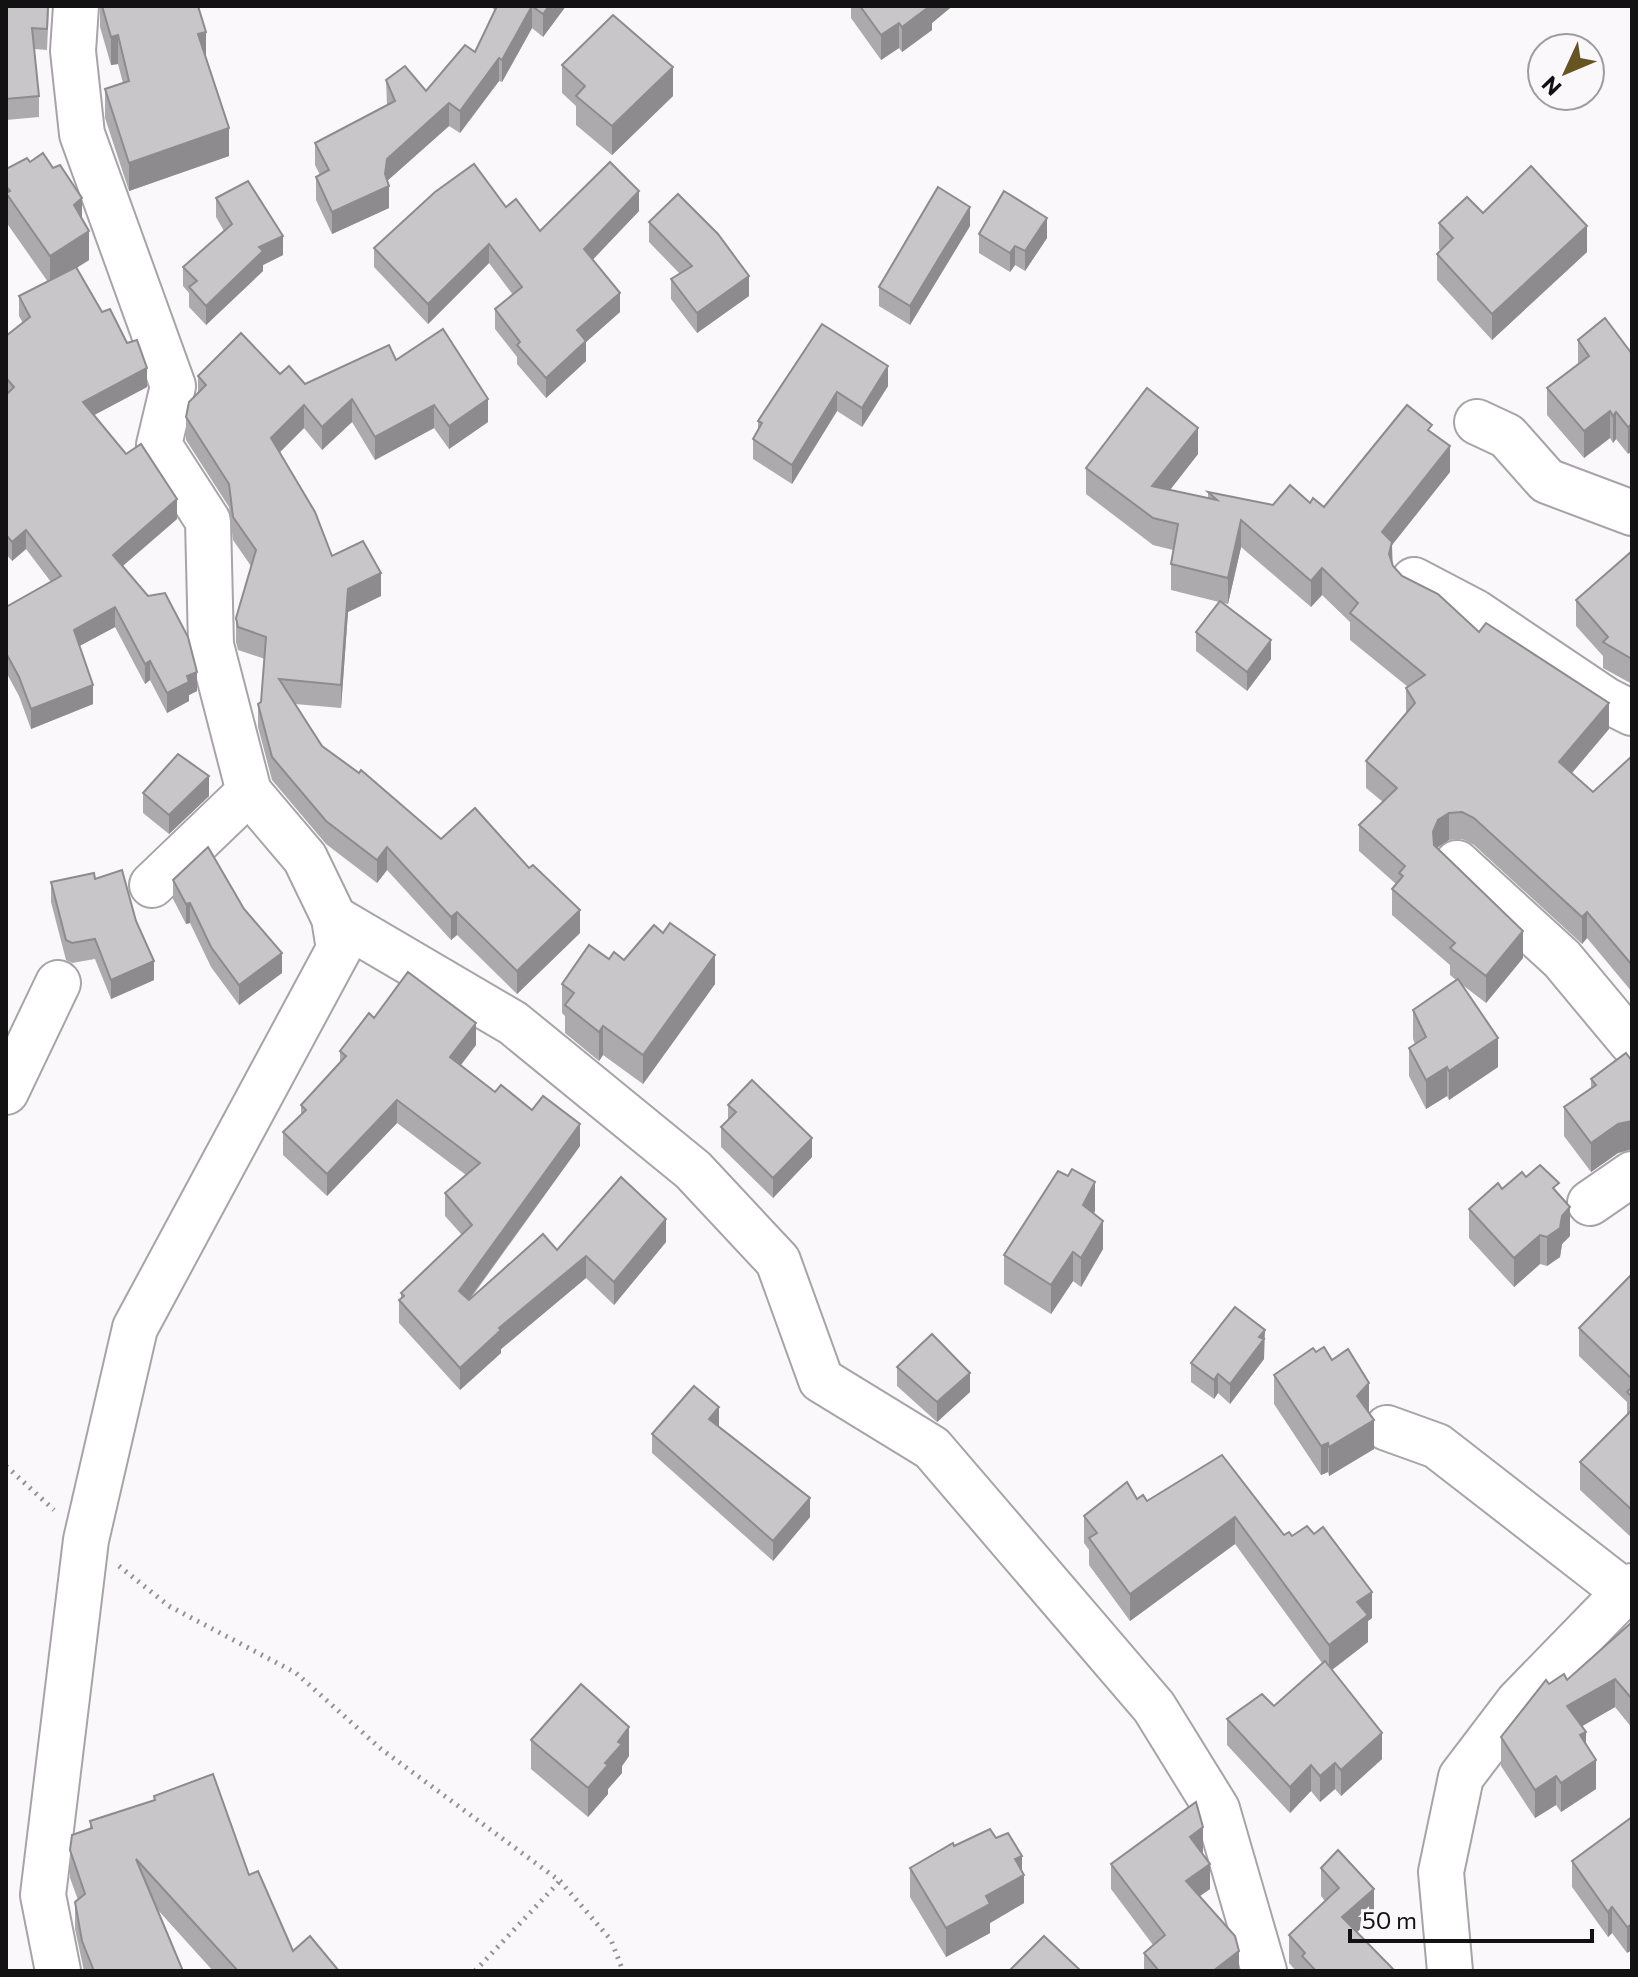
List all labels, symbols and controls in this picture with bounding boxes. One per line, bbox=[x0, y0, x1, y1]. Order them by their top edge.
north arrow bbox=[1526, 32, 1606, 112]
text: N bbox=[1536, 71, 1567, 102]
scale bar bbox=[1350, 1893, 1592, 1943]
text: 50 m bbox=[1362, 1905, 1417, 1934]

